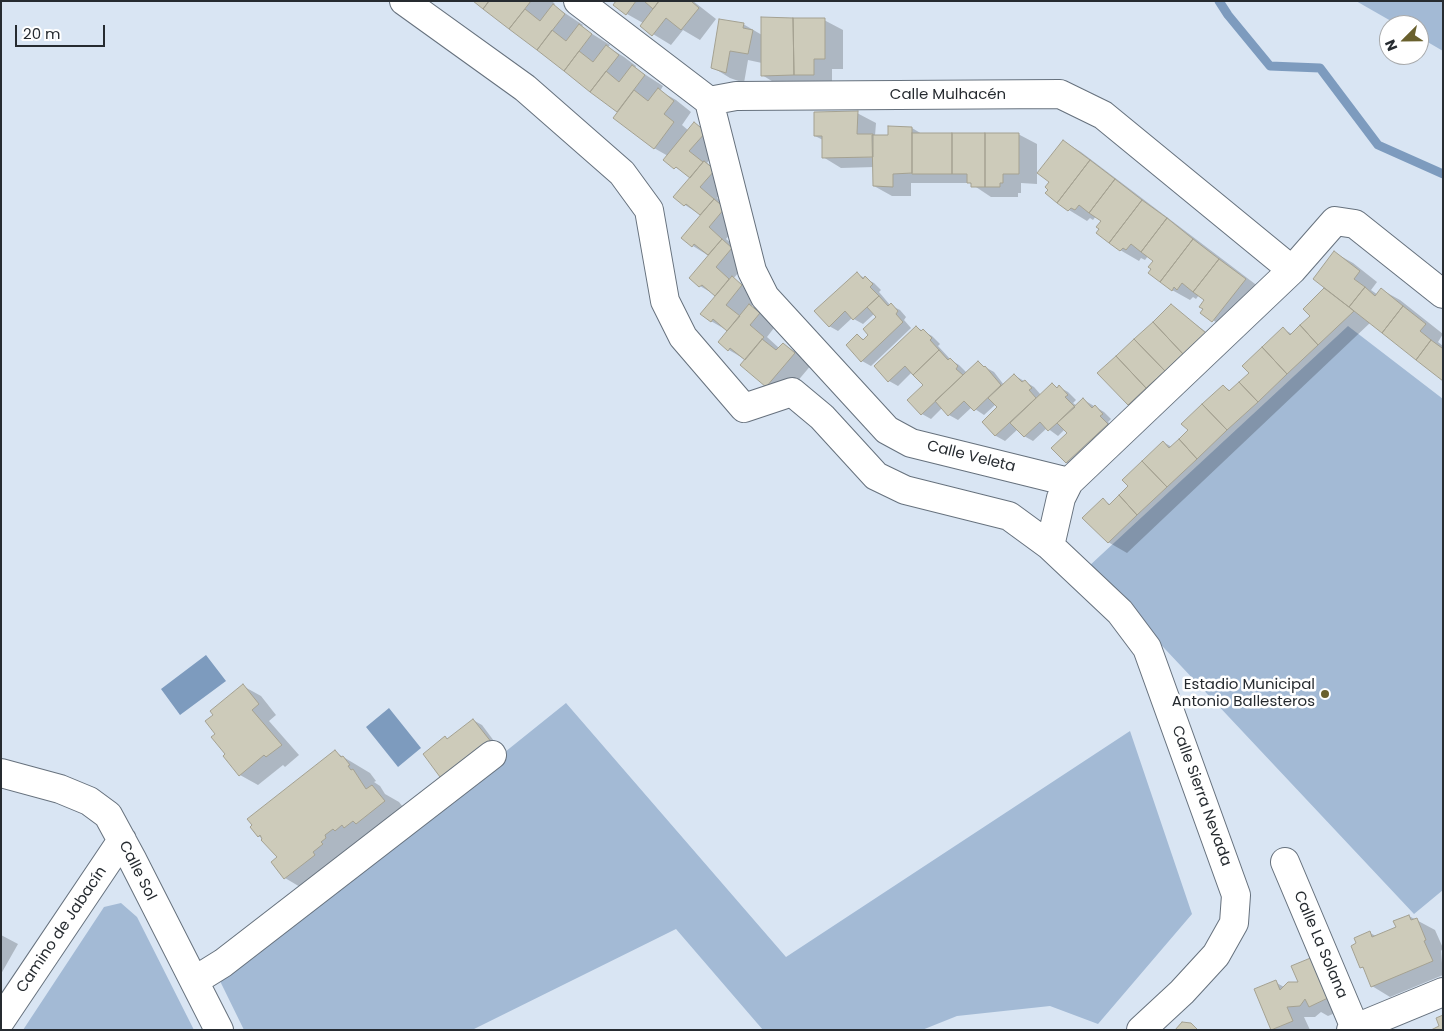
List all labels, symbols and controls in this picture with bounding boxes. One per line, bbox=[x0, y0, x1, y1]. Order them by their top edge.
scale bar bbox=[18, 15, 108, 47]
north arrow bbox=[1379, 15, 1429, 65]
text: 20 m bbox=[23, 23, 61, 44]
text: N bbox=[1380, 37, 1402, 54]
street label: Calle Mulhacén bbox=[890, 86, 1006, 104]
street label: Calle Veleta bbox=[925, 437, 1017, 477]
place label: Estadio Municipal Antonio Ballesteros bbox=[1172, 676, 1315, 711]
marker: Estadio Municipal Antonio Ballesteros bbox=[1319, 688, 1331, 700]
street label: Calle Sierra Nevada bbox=[1167, 723, 1235, 869]
street label: Calle Sol bbox=[114, 838, 160, 904]
street label: Camino de Jabacín bbox=[13, 864, 111, 996]
street label: Calle La Solana bbox=[1289, 889, 1351, 1001]

